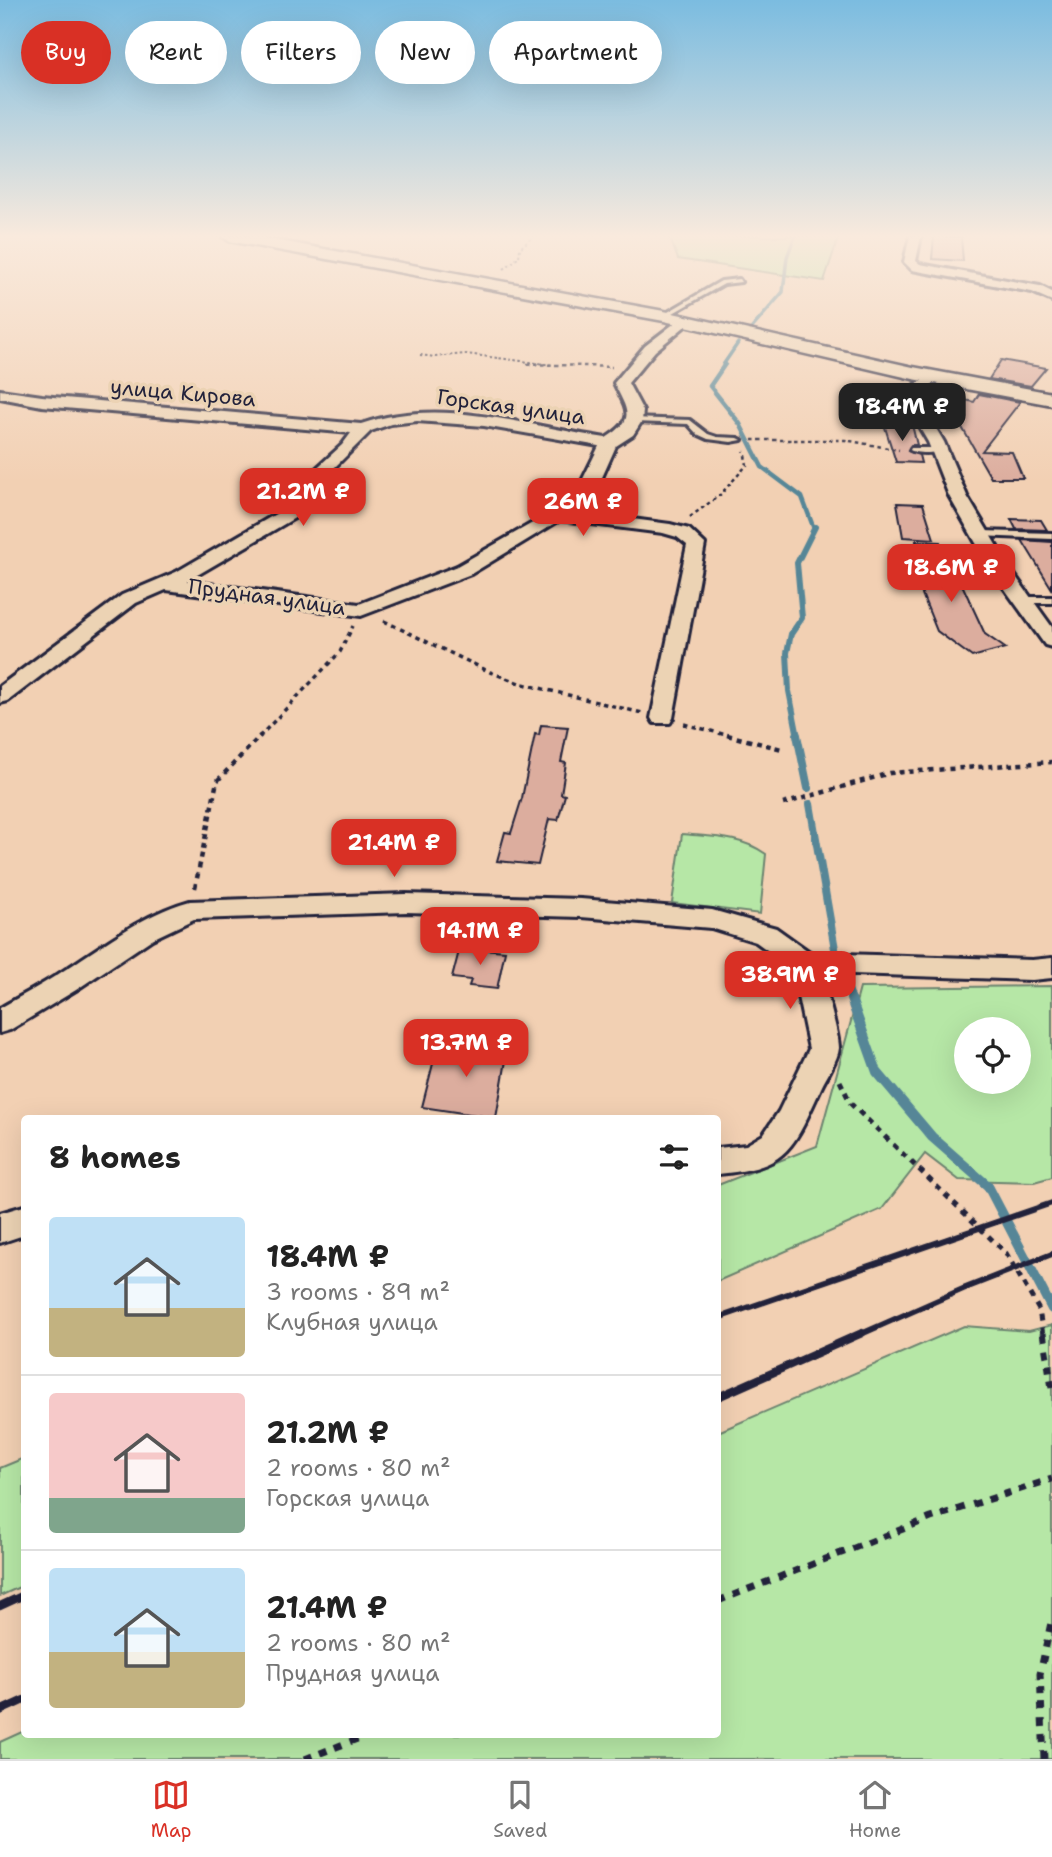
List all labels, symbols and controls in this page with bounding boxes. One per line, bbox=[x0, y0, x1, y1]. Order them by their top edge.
chip: Buy bbox=[21, 21, 111, 84]
chip: Rent bbox=[125, 21, 227, 84]
chip: Filters bbox=[241, 21, 361, 84]
chip: New bbox=[375, 21, 475, 84]
chip: Apartment bbox=[489, 21, 662, 84]
street label: улица Кирова bbox=[109, 373, 257, 413]
street label: Горская улица bbox=[435, 383, 587, 431]
pin: 18.4M ₽ bbox=[837, 384, 967, 443]
text: 18.4M ₽ bbox=[855, 391, 949, 421]
pin: 21.2M ₽ bbox=[238, 468, 368, 528]
text: 21.2M ₽ bbox=[256, 476, 350, 506]
pin: 26M ₽ bbox=[534, 478, 632, 538]
text: 26M ₽ bbox=[543, 486, 623, 516]
pin: 18.6M ₽ bbox=[886, 544, 1016, 604]
text: 18.6M ₽ bbox=[903, 552, 999, 582]
street label: Прудная улица bbox=[187, 572, 347, 622]
pin: 21.4M ₽ bbox=[329, 820, 459, 879]
text: 21.4M ₽ bbox=[347, 827, 441, 857]
pin: 14.1M ₽ bbox=[415, 908, 545, 967]
text: 14.1M ₽ bbox=[436, 915, 524, 945]
pin: 38.9M ₽ bbox=[725, 951, 855, 1011]
text: 38.9M ₽ bbox=[741, 959, 839, 989]
map controls bbox=[954, 1017, 1031, 1094]
button: locate bbox=[954, 1017, 1031, 1094]
pin: 13.7M ₽ bbox=[401, 1020, 531, 1079]
text: 13.7M ₽ bbox=[419, 1027, 513, 1057]
text: 8 homes bbox=[49, 1137, 181, 1178]
icon: filters bbox=[655, 1138, 693, 1176]
text: 18.4M ₽ bbox=[266, 1236, 390, 1277]
icon: home bbox=[105, 1245, 189, 1329]
text: 3 rooms · 89 m² bbox=[266, 1277, 450, 1307]
text: Клубная улица bbox=[266, 1307, 438, 1337]
text: 21.2M ₽ bbox=[266, 1412, 389, 1453]
icon: home bbox=[105, 1421, 189, 1505]
text: 2 rooms · 80 m² bbox=[266, 1453, 451, 1483]
text: Горская улица bbox=[266, 1483, 429, 1513]
text: 21.4M ₽ bbox=[266, 1587, 388, 1628]
icon: home bbox=[105, 1596, 189, 1680]
text: 2 rooms · 80 m² bbox=[266, 1628, 451, 1658]
text: Прудная улица bbox=[266, 1658, 440, 1688]
tab: Map bbox=[151, 1776, 192, 1843]
tab: Saved bbox=[493, 1776, 547, 1843]
tab: Home bbox=[849, 1776, 901, 1843]

